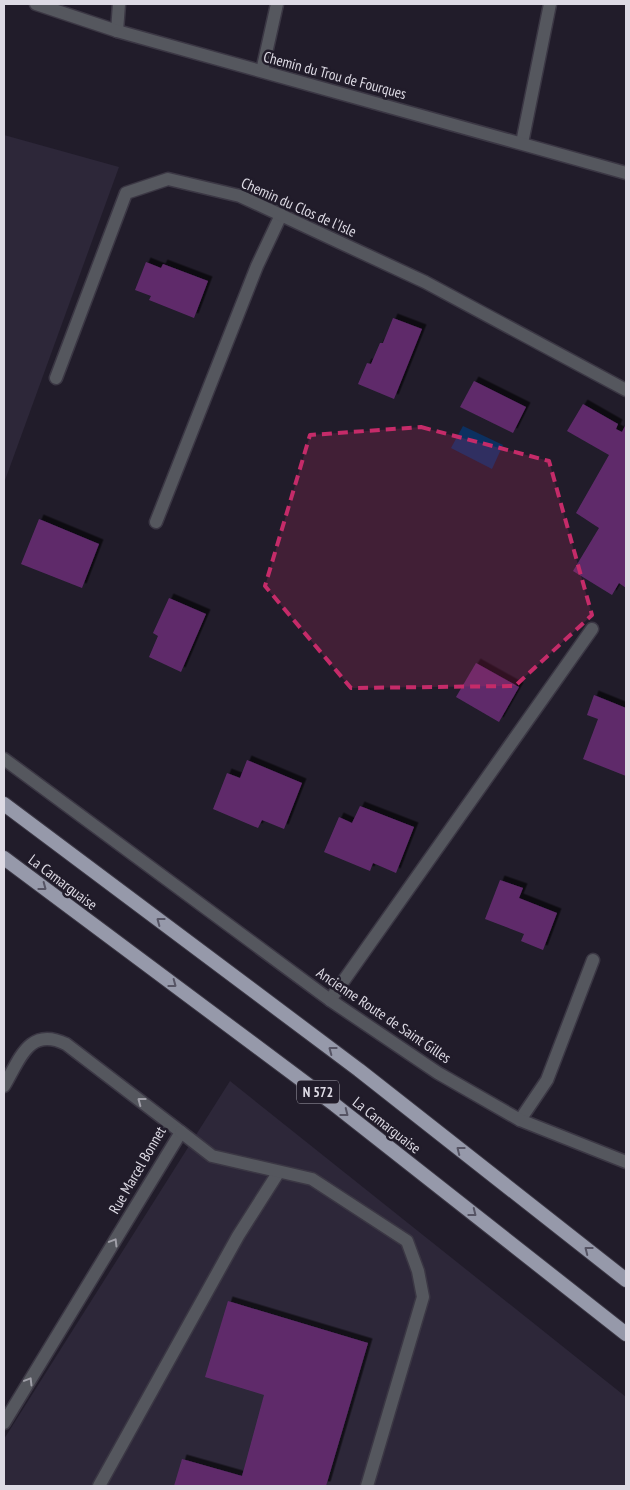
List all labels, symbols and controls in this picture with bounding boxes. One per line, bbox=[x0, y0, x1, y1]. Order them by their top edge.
street label: Chemin du Trou de Fourques bbox=[261, 47, 409, 103]
street label: Chemin du Clos de l'Isle bbox=[238, 173, 360, 241]
street label: La Camarguaise bbox=[25, 850, 101, 914]
one-way arrow bbox=[37, 881, 46, 889]
one-way arrow bbox=[156, 918, 166, 927]
street label: Ancienne Route de Saint Gilles bbox=[313, 963, 455, 1067]
one-way arrow bbox=[167, 978, 177, 987]
one-way arrow bbox=[328, 1047, 338, 1056]
road number: N 572 bbox=[297, 1080, 339, 1104]
street label: La Camarguaise bbox=[349, 1092, 425, 1158]
one-way arrow bbox=[138, 1098, 147, 1106]
one-way arrow bbox=[339, 1107, 348, 1115]
street label: Rue Marcel Bonnet bbox=[104, 1123, 170, 1217]
one-way arrow bbox=[457, 1147, 466, 1155]
one-way arrow bbox=[467, 1208, 476, 1216]
one-way arrow bbox=[107, 1239, 117, 1248]
one-way arrow bbox=[585, 1248, 594, 1256]
one-way arrow bbox=[23, 1377, 33, 1386]

